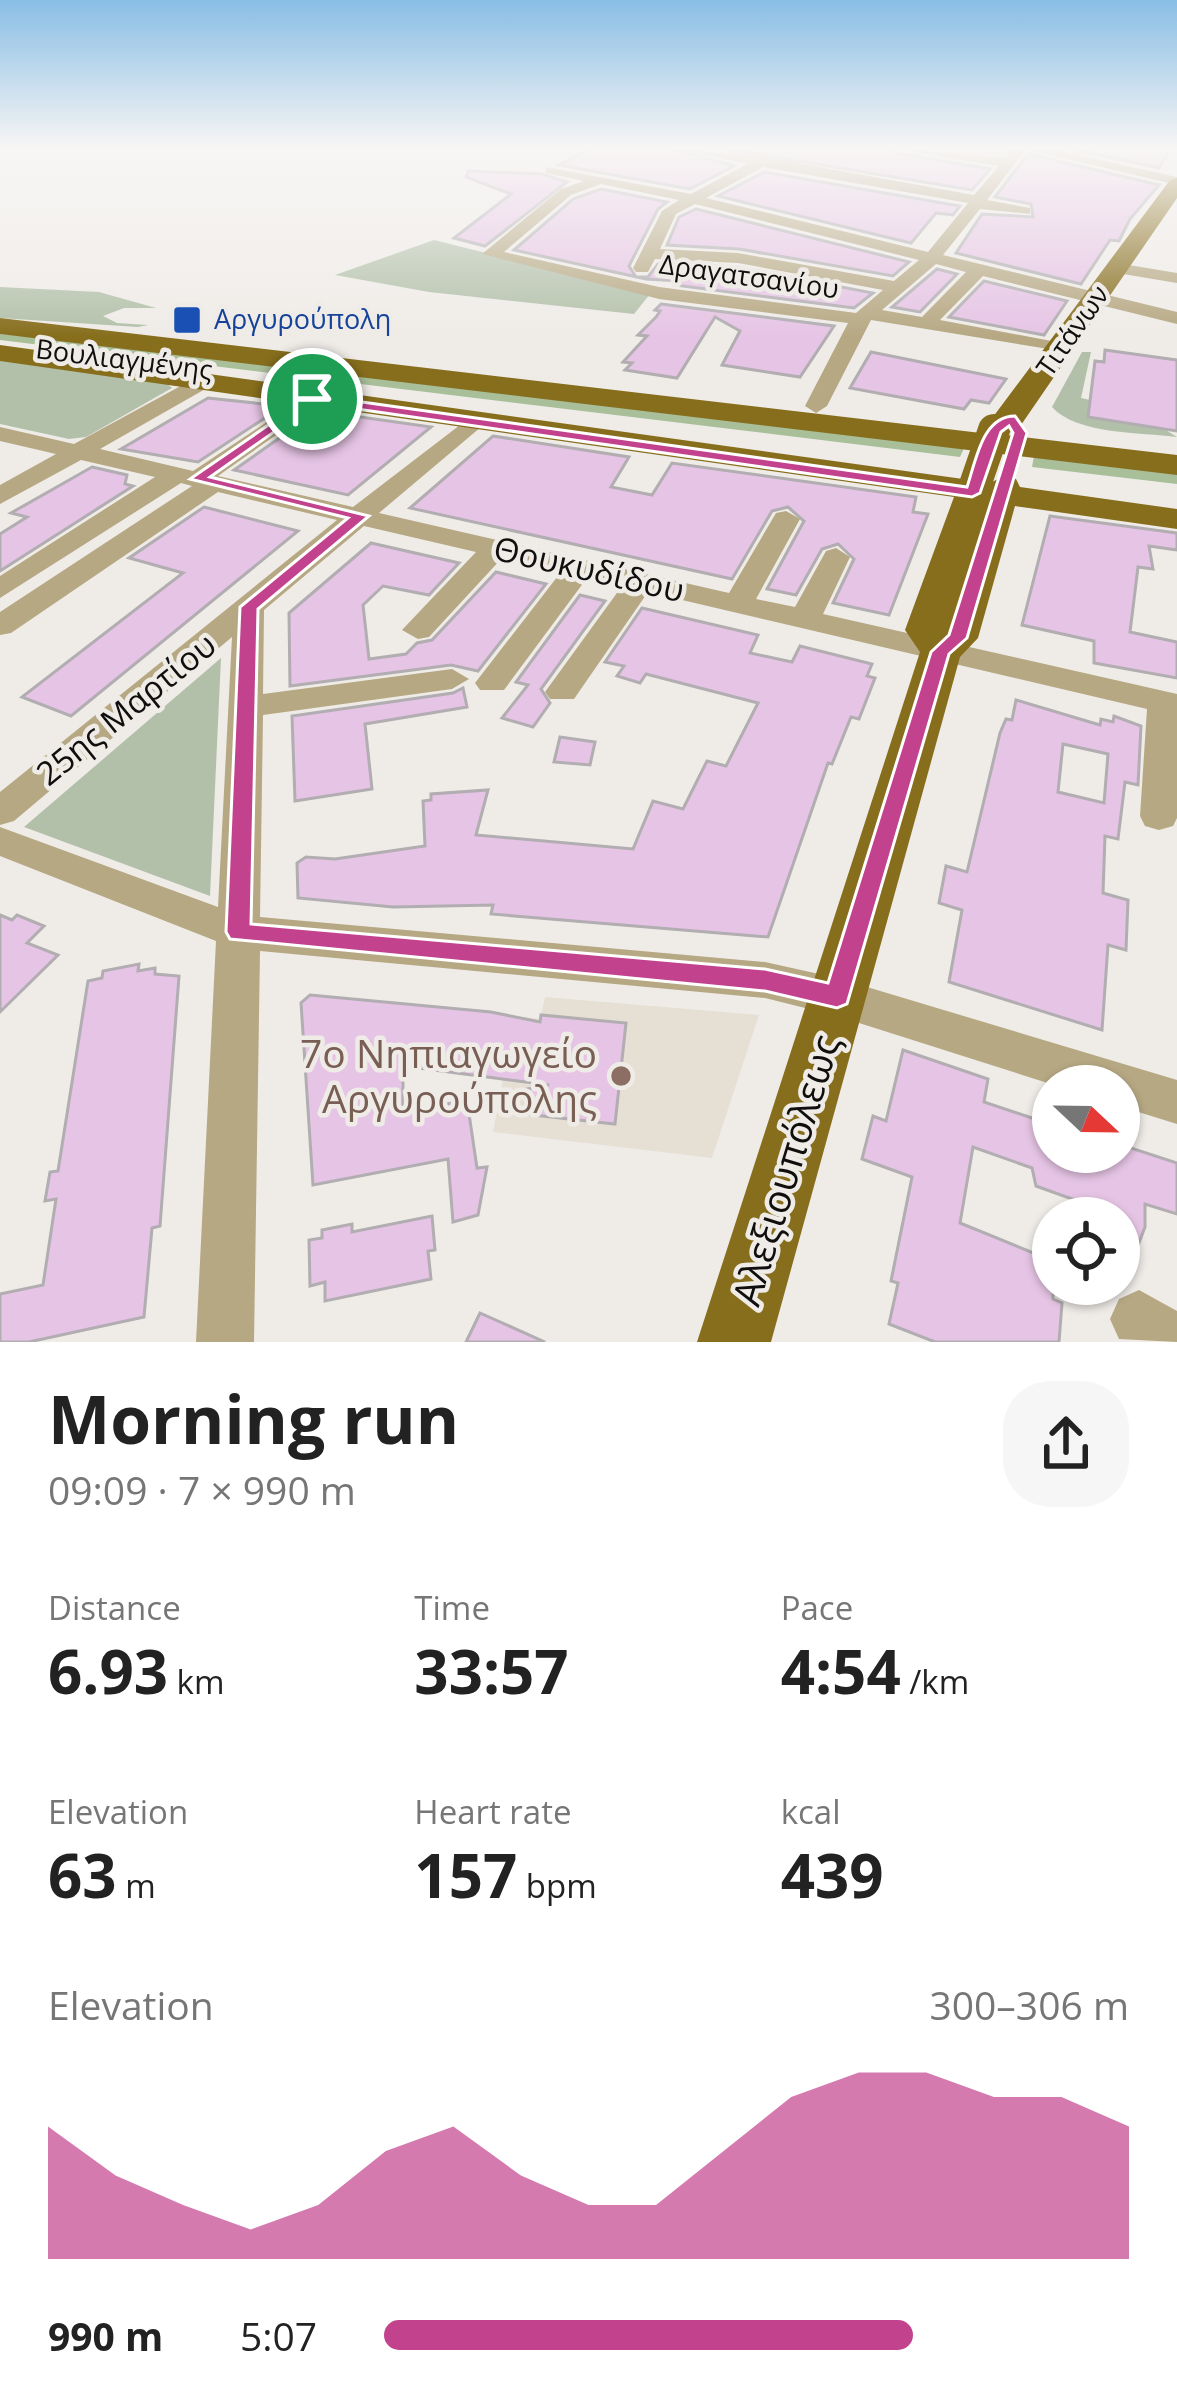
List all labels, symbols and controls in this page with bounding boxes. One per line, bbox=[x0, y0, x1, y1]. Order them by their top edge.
street label: Δραγατσανίου bbox=[657, 245, 841, 306]
street label: Τιτάνων bbox=[1027, 277, 1117, 383]
place label: Αργυρούπολη bbox=[214, 300, 391, 337]
marker: Αργυρούπολη bbox=[171, 304, 203, 336]
street label: Βουλιαγμένης bbox=[34, 329, 215, 388]
pin bbox=[261, 348, 363, 450]
icon: arrive bbox=[279, 366, 345, 432]
street label: Θουκυδίδου bbox=[490, 525, 689, 612]
street label: 25ης Μαρτίου bbox=[26, 622, 225, 795]
place label: 7ο Νηπιαγωγείο Αργυρούπολης bbox=[300, 1026, 597, 1124]
street label: Αλεξιουπόλεως bbox=[718, 1028, 851, 1311]
marker: 7ο Νηπιαγωγείο Αργυρούπολης bbox=[608, 1063, 634, 1089]
north arrow bbox=[1032, 1065, 1140, 1173]
map controls bbox=[1032, 1065, 1140, 1305]
button: locate bbox=[1032, 1197, 1140, 1305]
text: Morning run bbox=[48, 1373, 459, 1463]
button: share bbox=[1003, 1381, 1129, 1507]
text: 09:09 · 7 × 990 m bbox=[48, 1463, 356, 1516]
text: Distance bbox=[48, 1585, 181, 1630]
text: Time bbox=[414, 1585, 490, 1630]
text: Pace bbox=[781, 1585, 853, 1630]
text: 6.93 bbox=[48, 1630, 168, 1712]
text: 33:57 bbox=[414, 1630, 569, 1712]
text: 4:54 bbox=[781, 1630, 901, 1712]
text: km bbox=[168, 1659, 225, 1704]
text: /km bbox=[901, 1659, 969, 1704]
text: Elevation bbox=[48, 1789, 188, 1834]
text: Heart rate bbox=[414, 1789, 571, 1834]
text: kcal bbox=[781, 1789, 840, 1834]
text: 63 bbox=[48, 1834, 117, 1916]
text: 157 bbox=[414, 1834, 517, 1916]
text: 439 bbox=[781, 1834, 884, 1916]
text: m bbox=[117, 1863, 156, 1908]
text: bpm bbox=[517, 1863, 597, 1908]
text: Elevation bbox=[48, 1978, 214, 2031]
text: 300–306 m bbox=[929, 1978, 1129, 2031]
text: 990 m bbox=[48, 2309, 163, 2362]
text: 5:07 bbox=[240, 2309, 317, 2362]

